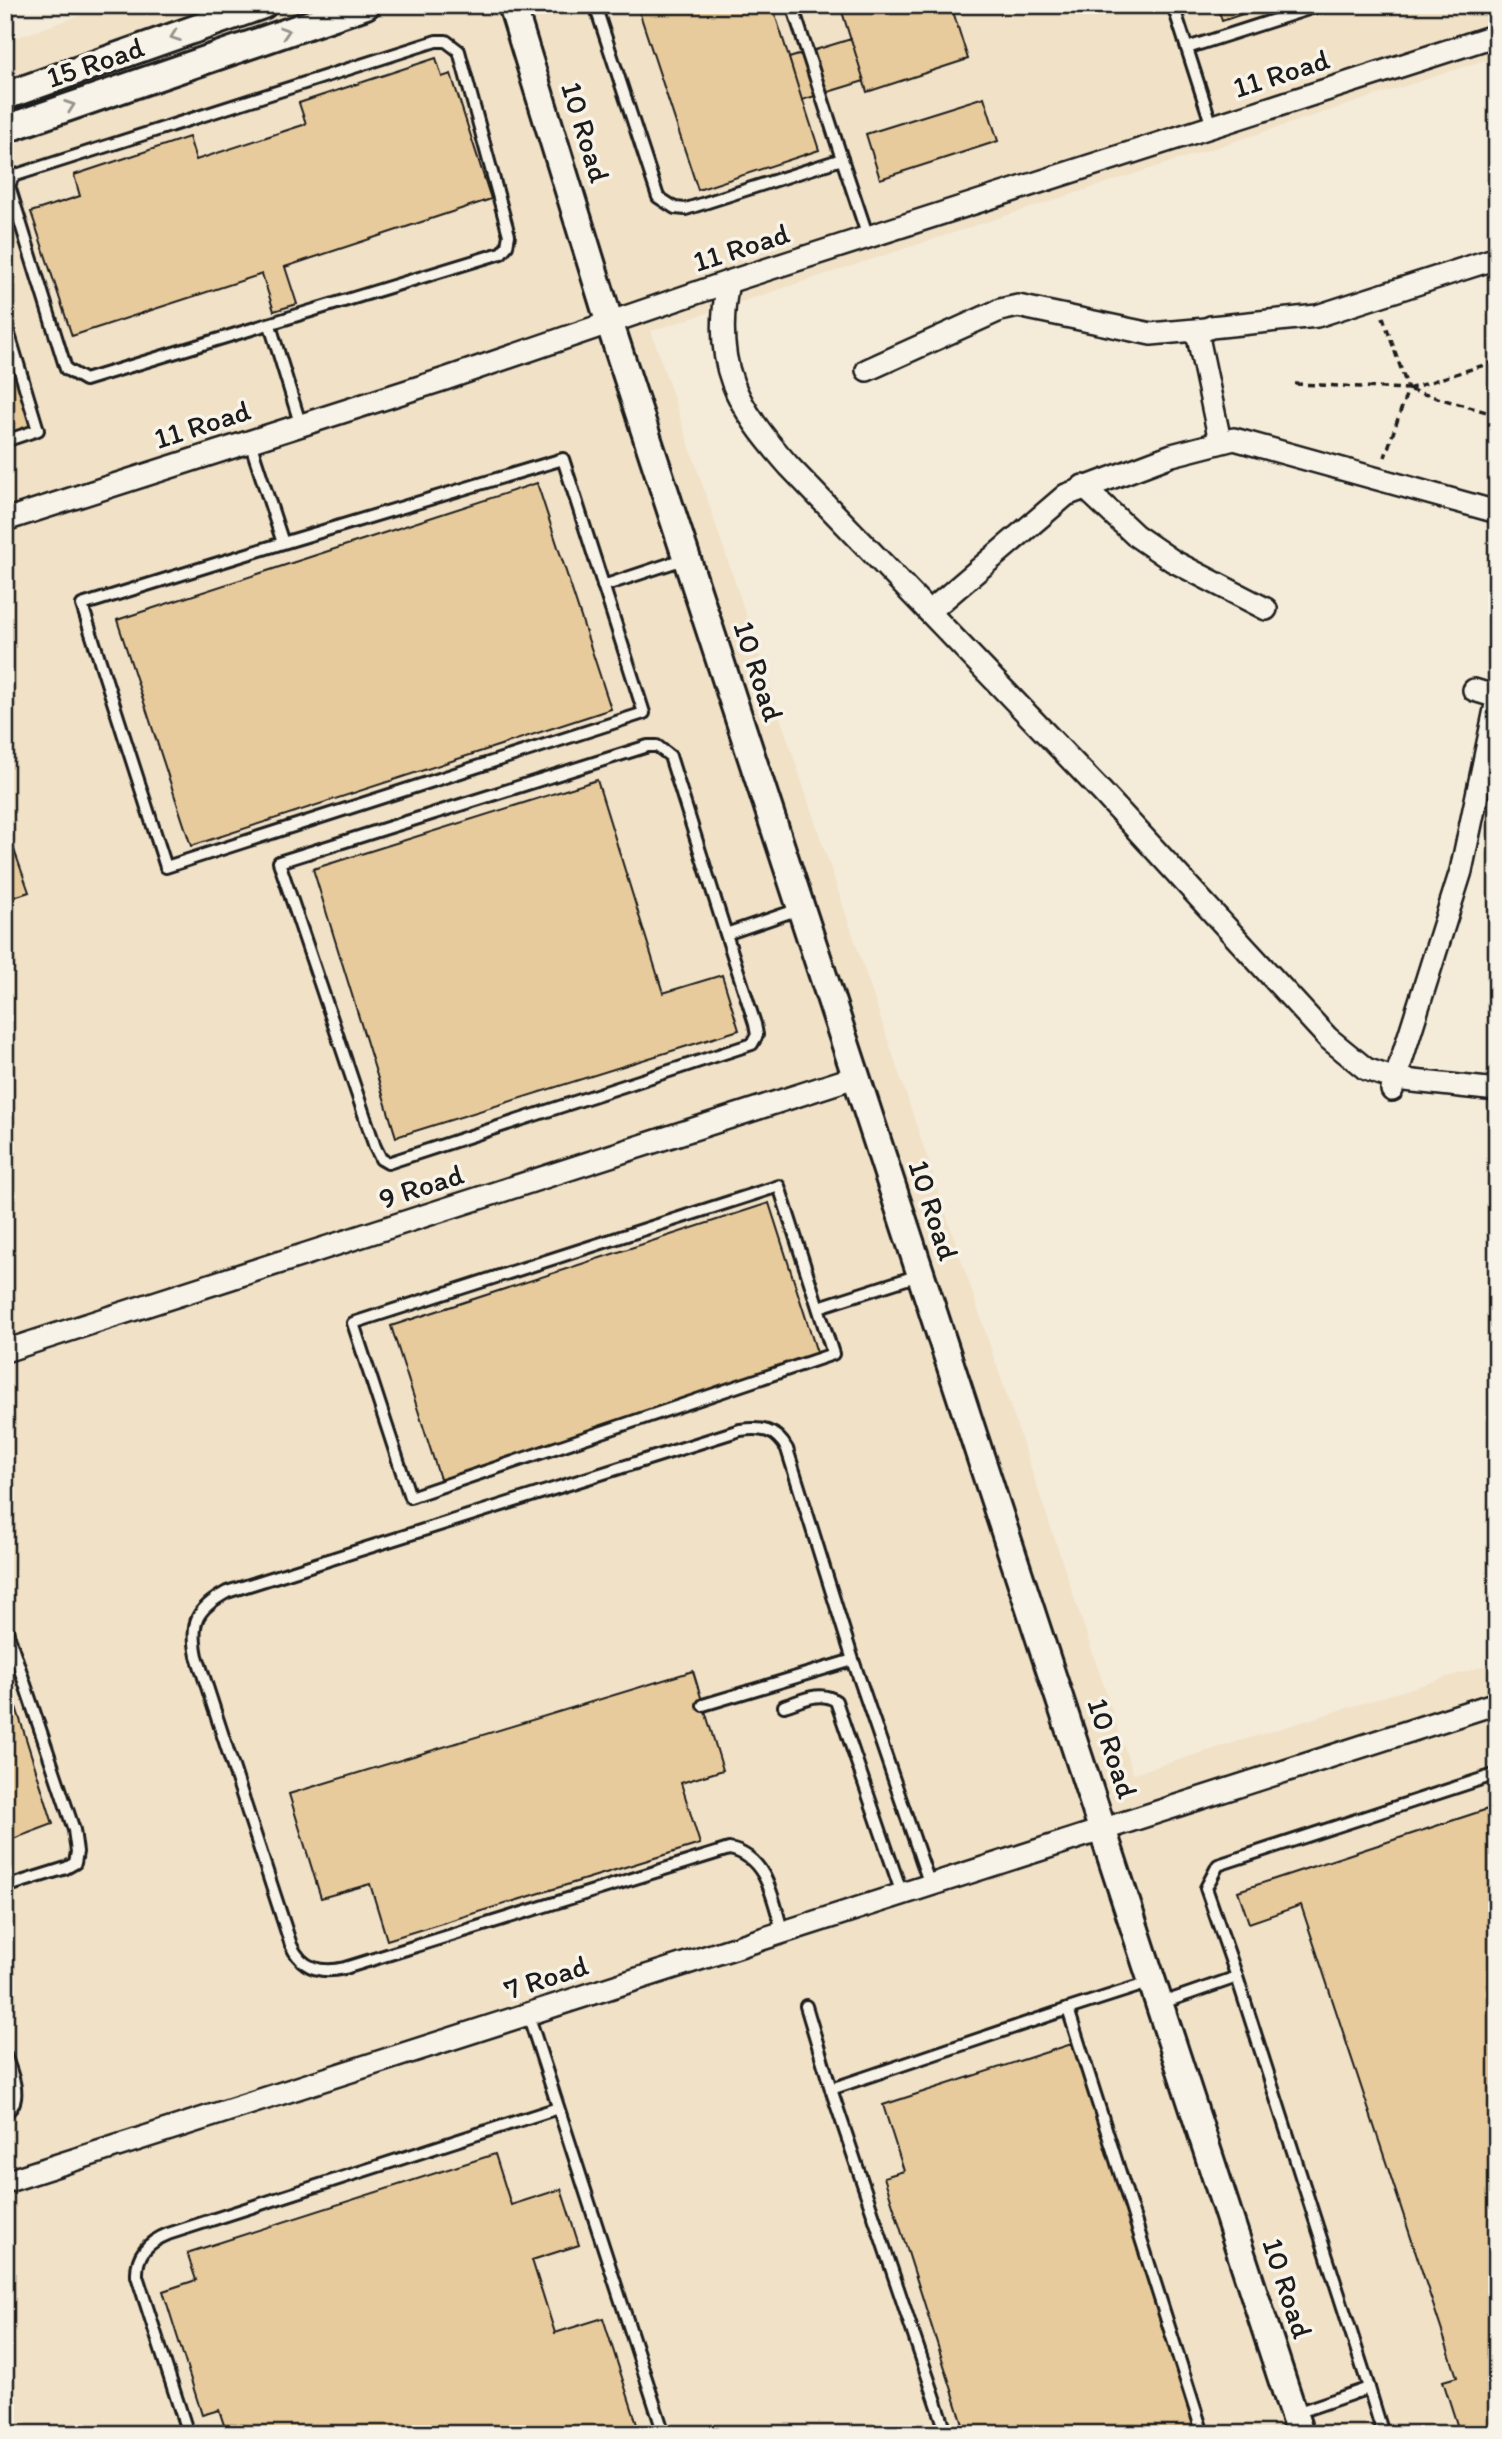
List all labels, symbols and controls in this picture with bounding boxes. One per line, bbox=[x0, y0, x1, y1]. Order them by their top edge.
one-way arrow bbox=[278, 26, 290, 40]
street label: 15 Road bbox=[41, 28, 149, 96]
one-way arrow bbox=[170, 28, 182, 42]
street label: 11 Road bbox=[1228, 40, 1334, 106]
street label: 10 Road bbox=[553, 77, 619, 187]
one-way arrow bbox=[63, 100, 75, 114]
street label: 11 Road bbox=[688, 214, 794, 280]
street label: 11 Road bbox=[149, 391, 255, 457]
street label: 10 Road bbox=[725, 616, 793, 726]
street label: 9 Road bbox=[374, 1155, 469, 1217]
street label: 10 Road bbox=[900, 1155, 968, 1265]
street label: 10 Road bbox=[1079, 1693, 1147, 1803]
street label: 7 Road bbox=[499, 1946, 593, 2008]
street label: 10 Road bbox=[1254, 2233, 1322, 2343]

